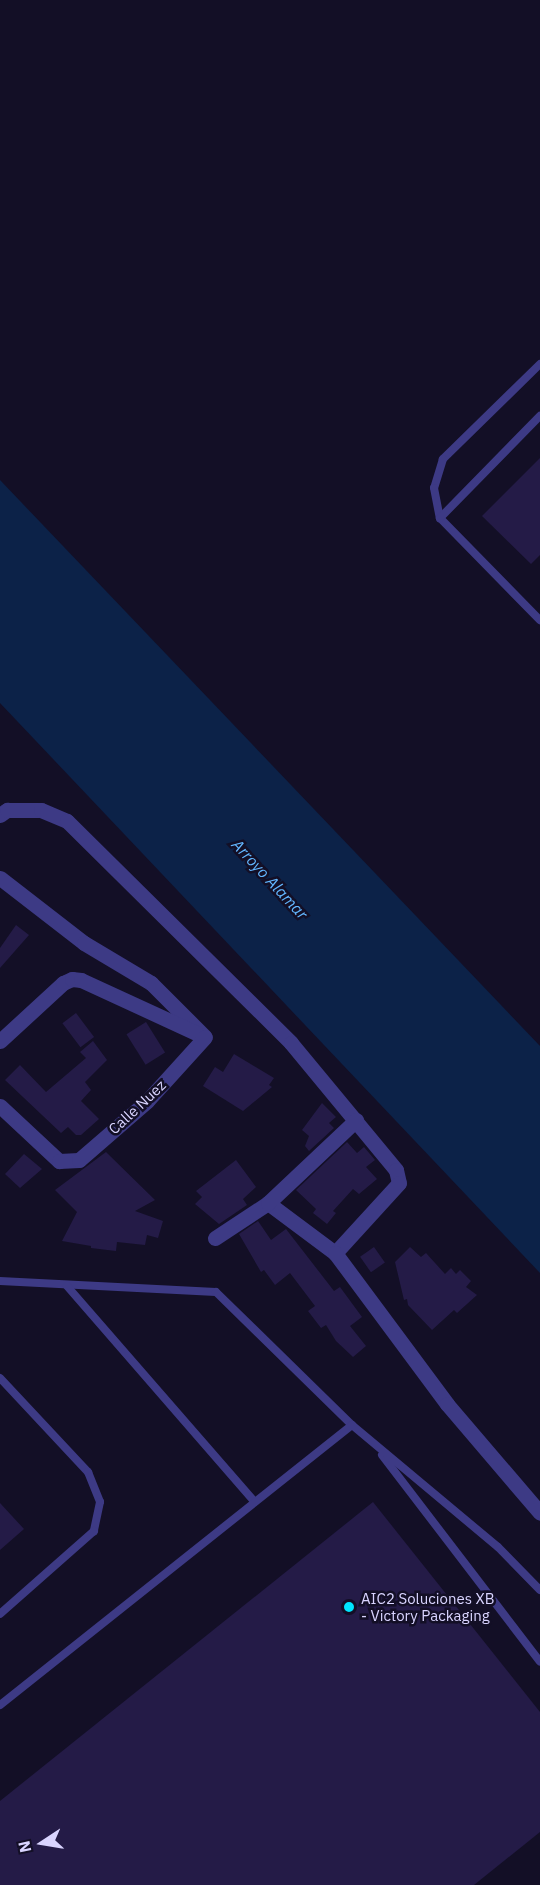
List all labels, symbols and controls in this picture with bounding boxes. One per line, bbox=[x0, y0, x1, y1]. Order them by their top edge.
water label: Arroyo Alamar bbox=[228, 835, 312, 923]
street label: Calle Nuez bbox=[105, 1076, 169, 1138]
place label: AIC2 Soluciones XB - Victory Packaging bbox=[361, 1589, 494, 1624]
marker: AIC2 Soluciones XB - Victory Packaging bbox=[342, 1600, 356, 1614]
north arrow bbox=[12, 1813, 72, 1873]
text: N bbox=[13, 1839, 35, 1854]

